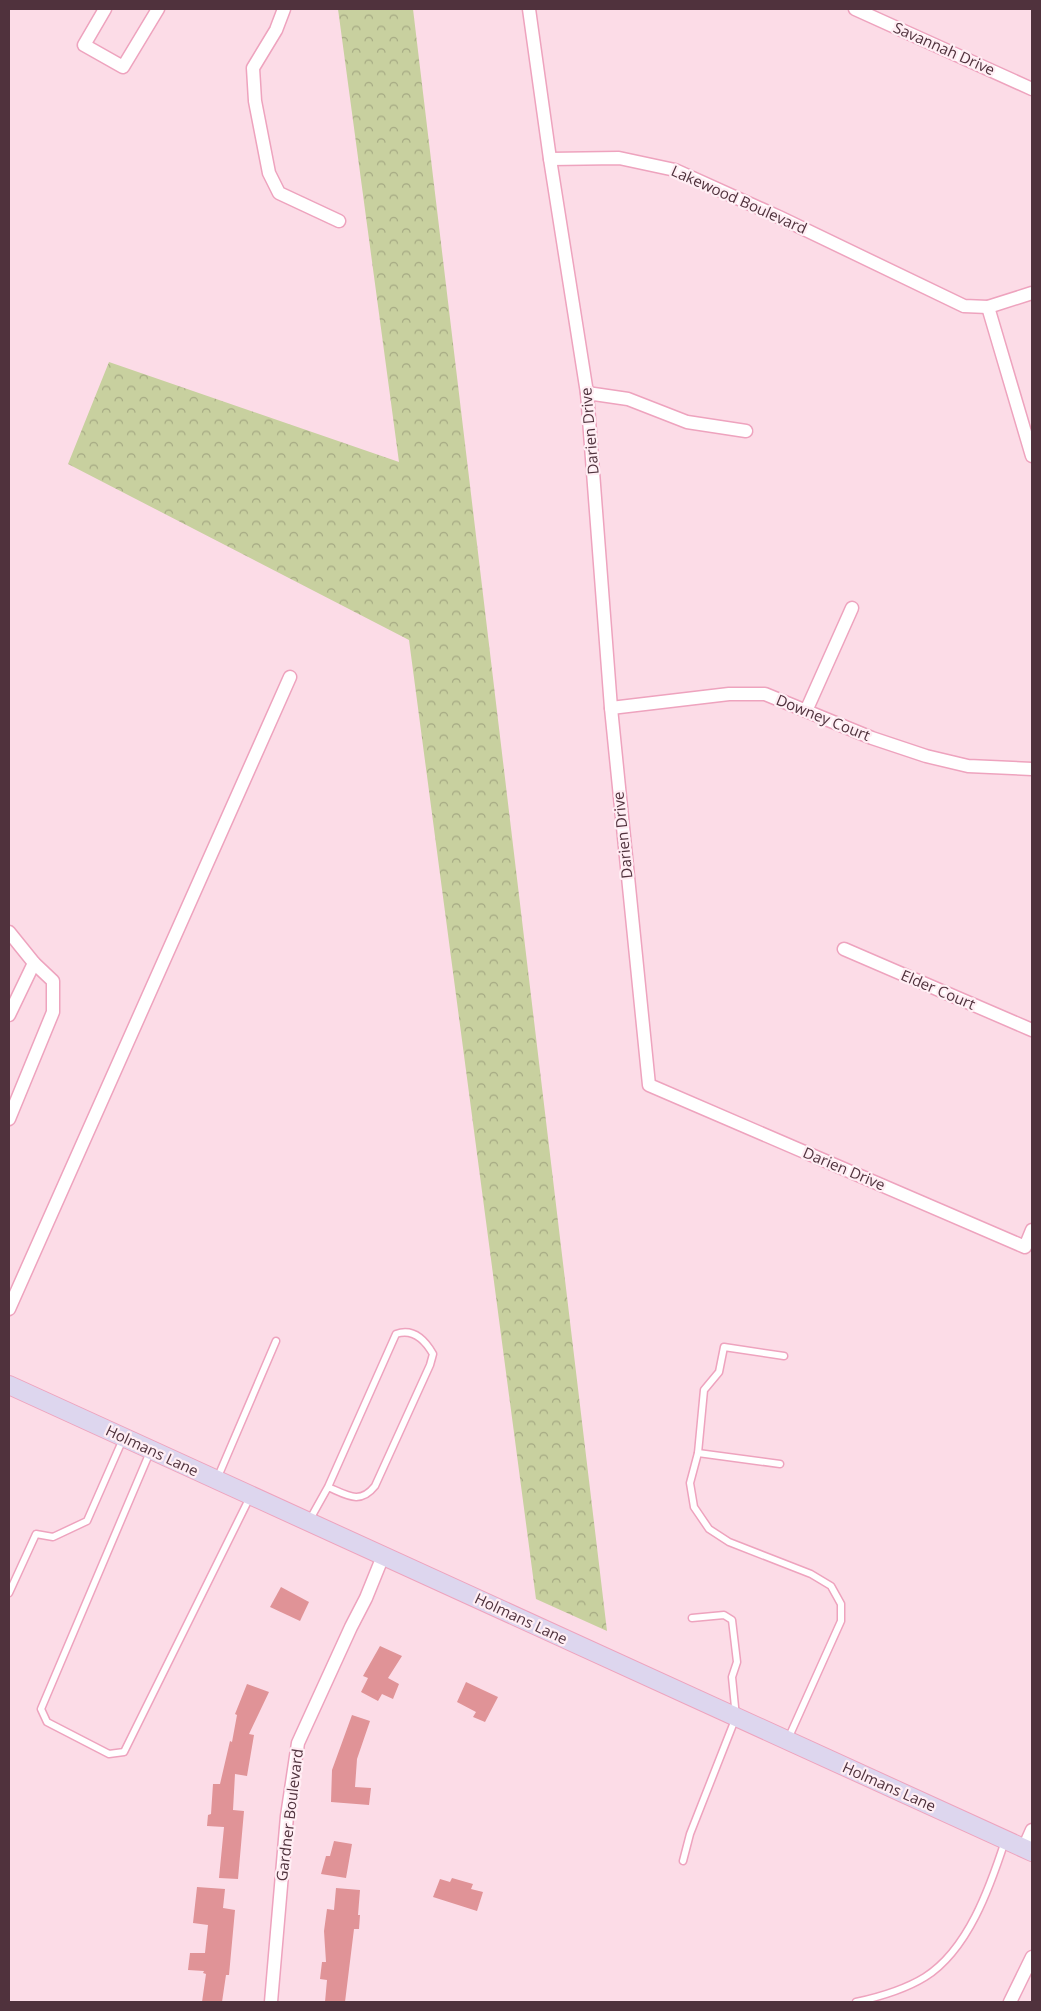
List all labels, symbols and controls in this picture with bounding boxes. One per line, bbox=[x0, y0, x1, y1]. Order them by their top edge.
street label: Savannah Drive bbox=[891, 17, 998, 79]
street label: Lakewood Boulevard bbox=[668, 160, 810, 238]
street label: Darien Drive bbox=[575, 387, 603, 475]
street label: Downey Court bbox=[773, 689, 873, 745]
street label: Darien Drive bbox=[607, 791, 637, 880]
street label: Elder Court bbox=[898, 964, 979, 1014]
street label: Darien Drive bbox=[800, 1142, 889, 1194]
street label: Holmans Lane bbox=[103, 1420, 202, 1480]
street label: Holmans Lane bbox=[472, 1588, 571, 1648]
street label: Gardner Boulevard bbox=[271, 1747, 307, 1882]
street label: Holmans Lane bbox=[840, 1757, 939, 1816]

